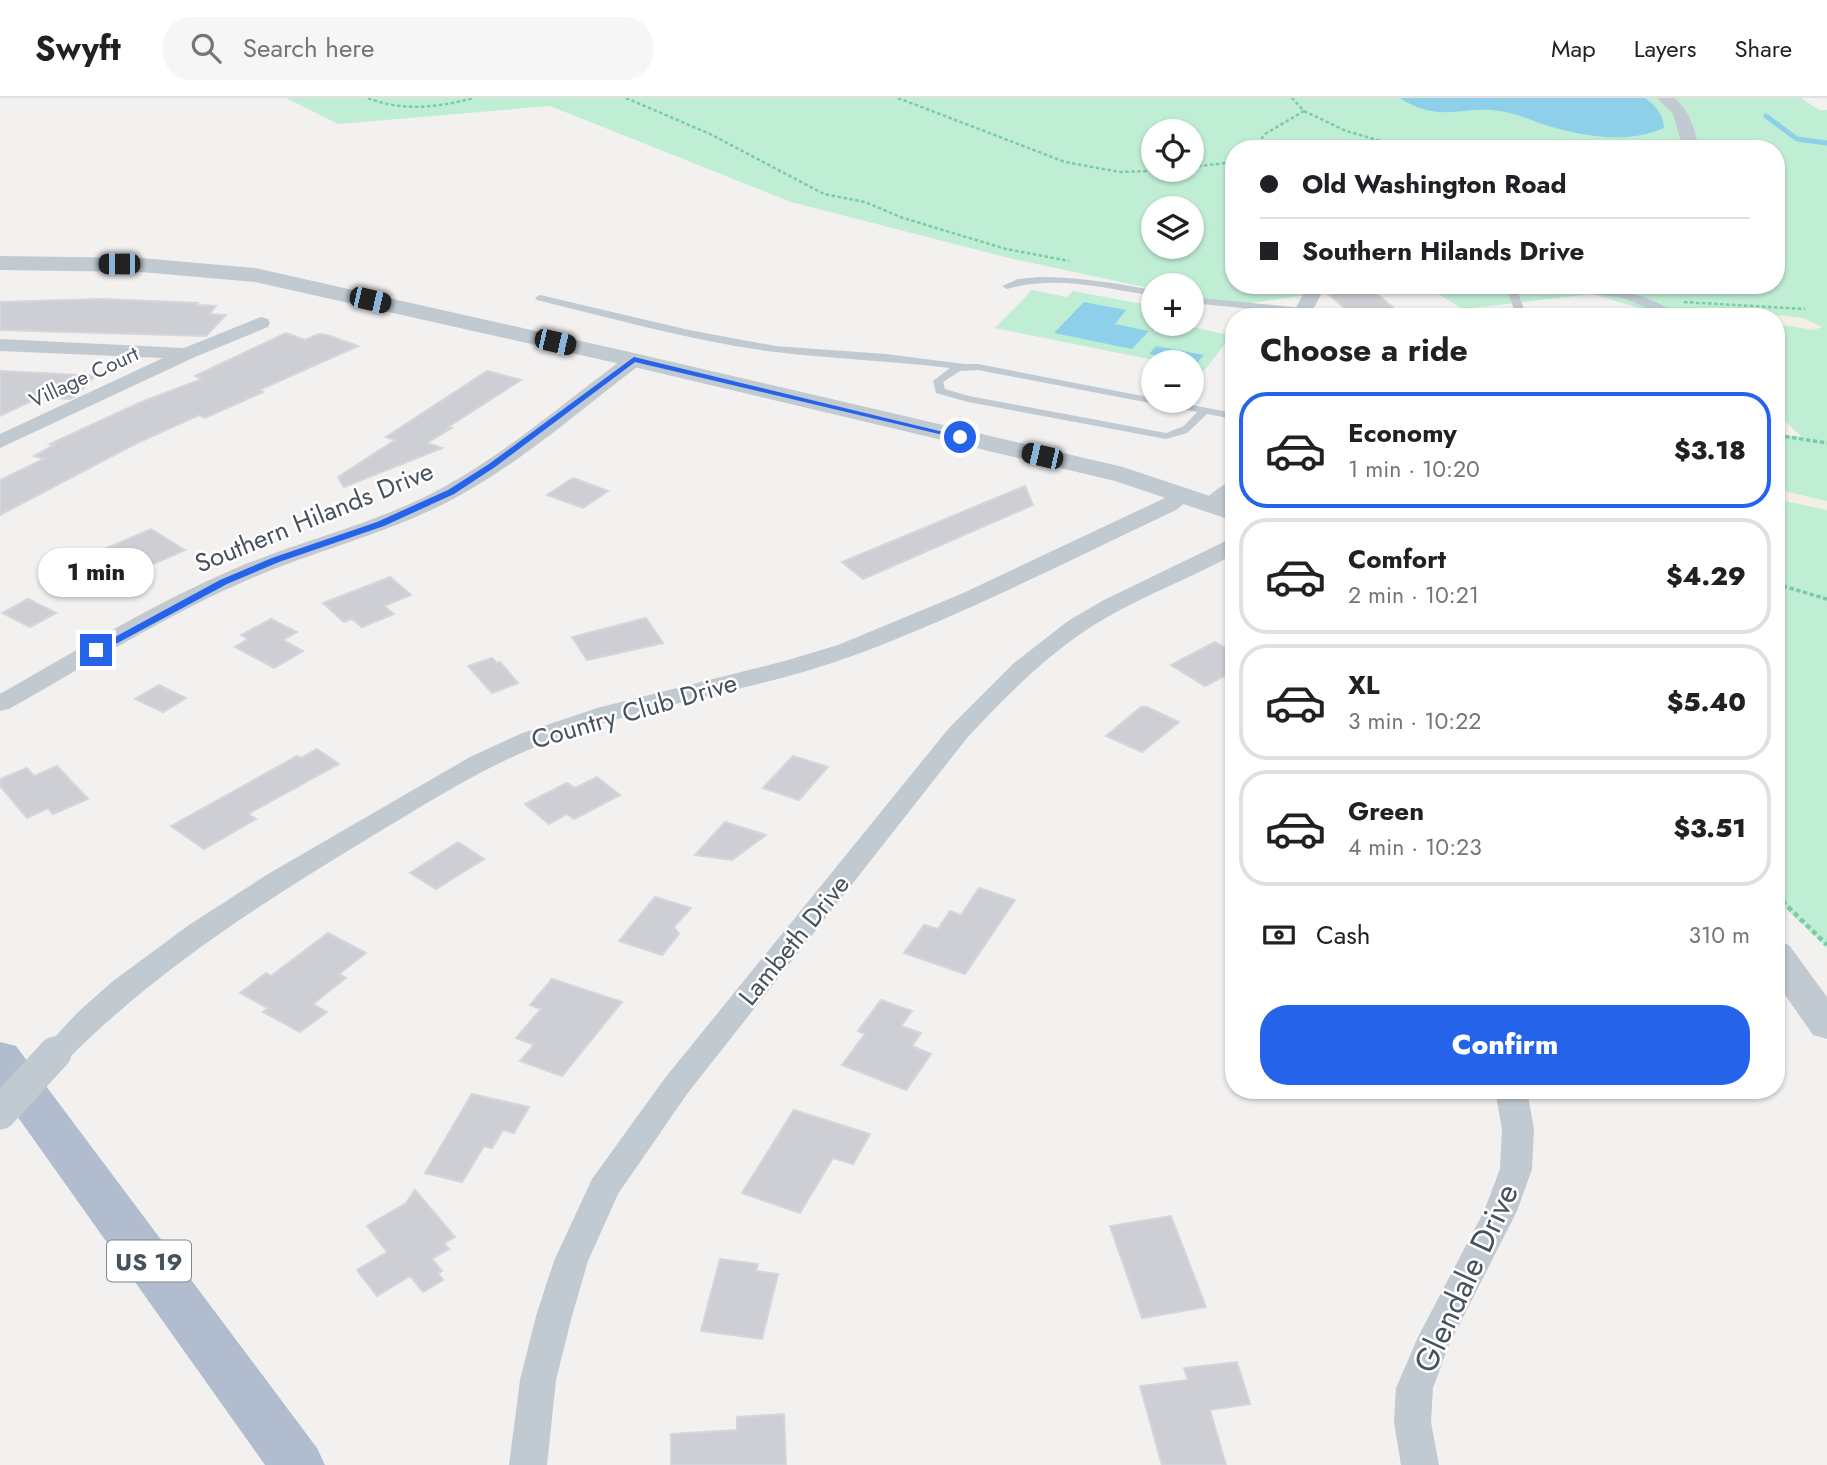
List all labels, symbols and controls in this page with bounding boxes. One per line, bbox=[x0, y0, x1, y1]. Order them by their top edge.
search box bbox=[163, 17, 653, 80]
text: Swyft bbox=[35, 25, 121, 72]
icon: search bbox=[187, 29, 225, 67]
text: Search here bbox=[243, 29, 374, 67]
text: Map bbox=[1551, 31, 1596, 66]
text: Layers bbox=[1634, 31, 1696, 66]
text: Share bbox=[1734, 31, 1792, 66]
map controls bbox=[1141, 119, 1204, 413]
button: locate bbox=[1141, 119, 1204, 182]
text: Old Washington Road bbox=[1302, 165, 1567, 203]
button: layers bbox=[1141, 196, 1204, 259]
text: Southern Hilands Drive bbox=[1302, 232, 1584, 270]
car bbox=[99, 254, 141, 275]
button: + bbox=[1141, 273, 1204, 336]
car bbox=[348, 285, 393, 315]
car bbox=[533, 327, 578, 357]
text: Choose a ride bbox=[1260, 327, 1468, 373]
street label: Village Court bbox=[25, 339, 143, 415]
button: − bbox=[1141, 350, 1204, 413]
text: Economy bbox=[1348, 414, 1457, 452]
icon: car bbox=[1264, 419, 1327, 482]
route start bbox=[944, 421, 976, 453]
text: $3.18 bbox=[1674, 431, 1746, 469]
car bbox=[1020, 441, 1065, 471]
street label: Southern Hilands Drive bbox=[189, 452, 439, 582]
text: 1 min · 10:20 bbox=[1348, 452, 1480, 486]
text: Comfort bbox=[1348, 540, 1446, 578]
icon: car bbox=[1264, 545, 1327, 608]
callout: 1 min bbox=[38, 548, 154, 598]
text: 1 min bbox=[67, 555, 125, 589]
text: $4.29 bbox=[1666, 557, 1746, 595]
text: 2 min · 10:21 bbox=[1348, 578, 1479, 612]
route end bbox=[80, 634, 112, 666]
street label: Country Club Drive bbox=[527, 663, 741, 759]
text: XL bbox=[1348, 666, 1380, 704]
icon: car bbox=[1264, 671, 1327, 734]
text: $5.40 bbox=[1667, 683, 1746, 721]
text: 3 min · 10:22 bbox=[1348, 704, 1481, 738]
text: Green bbox=[1348, 792, 1424, 830]
icon: car bbox=[1264, 797, 1327, 860]
text: $3.51 bbox=[1674, 809, 1746, 847]
text: 4 min · 10:23 bbox=[1348, 830, 1482, 864]
street label: Lambeth Drive bbox=[729, 867, 859, 1013]
icon: cash bbox=[1260, 916, 1298, 954]
text: Cash bbox=[1316, 916, 1370, 954]
text: 310 m bbox=[1688, 918, 1750, 952]
button: Confirm bbox=[1260, 1005, 1750, 1085]
street label: Glendale Drive bbox=[1402, 1176, 1530, 1380]
road number: US 19 bbox=[107, 1240, 191, 1282]

